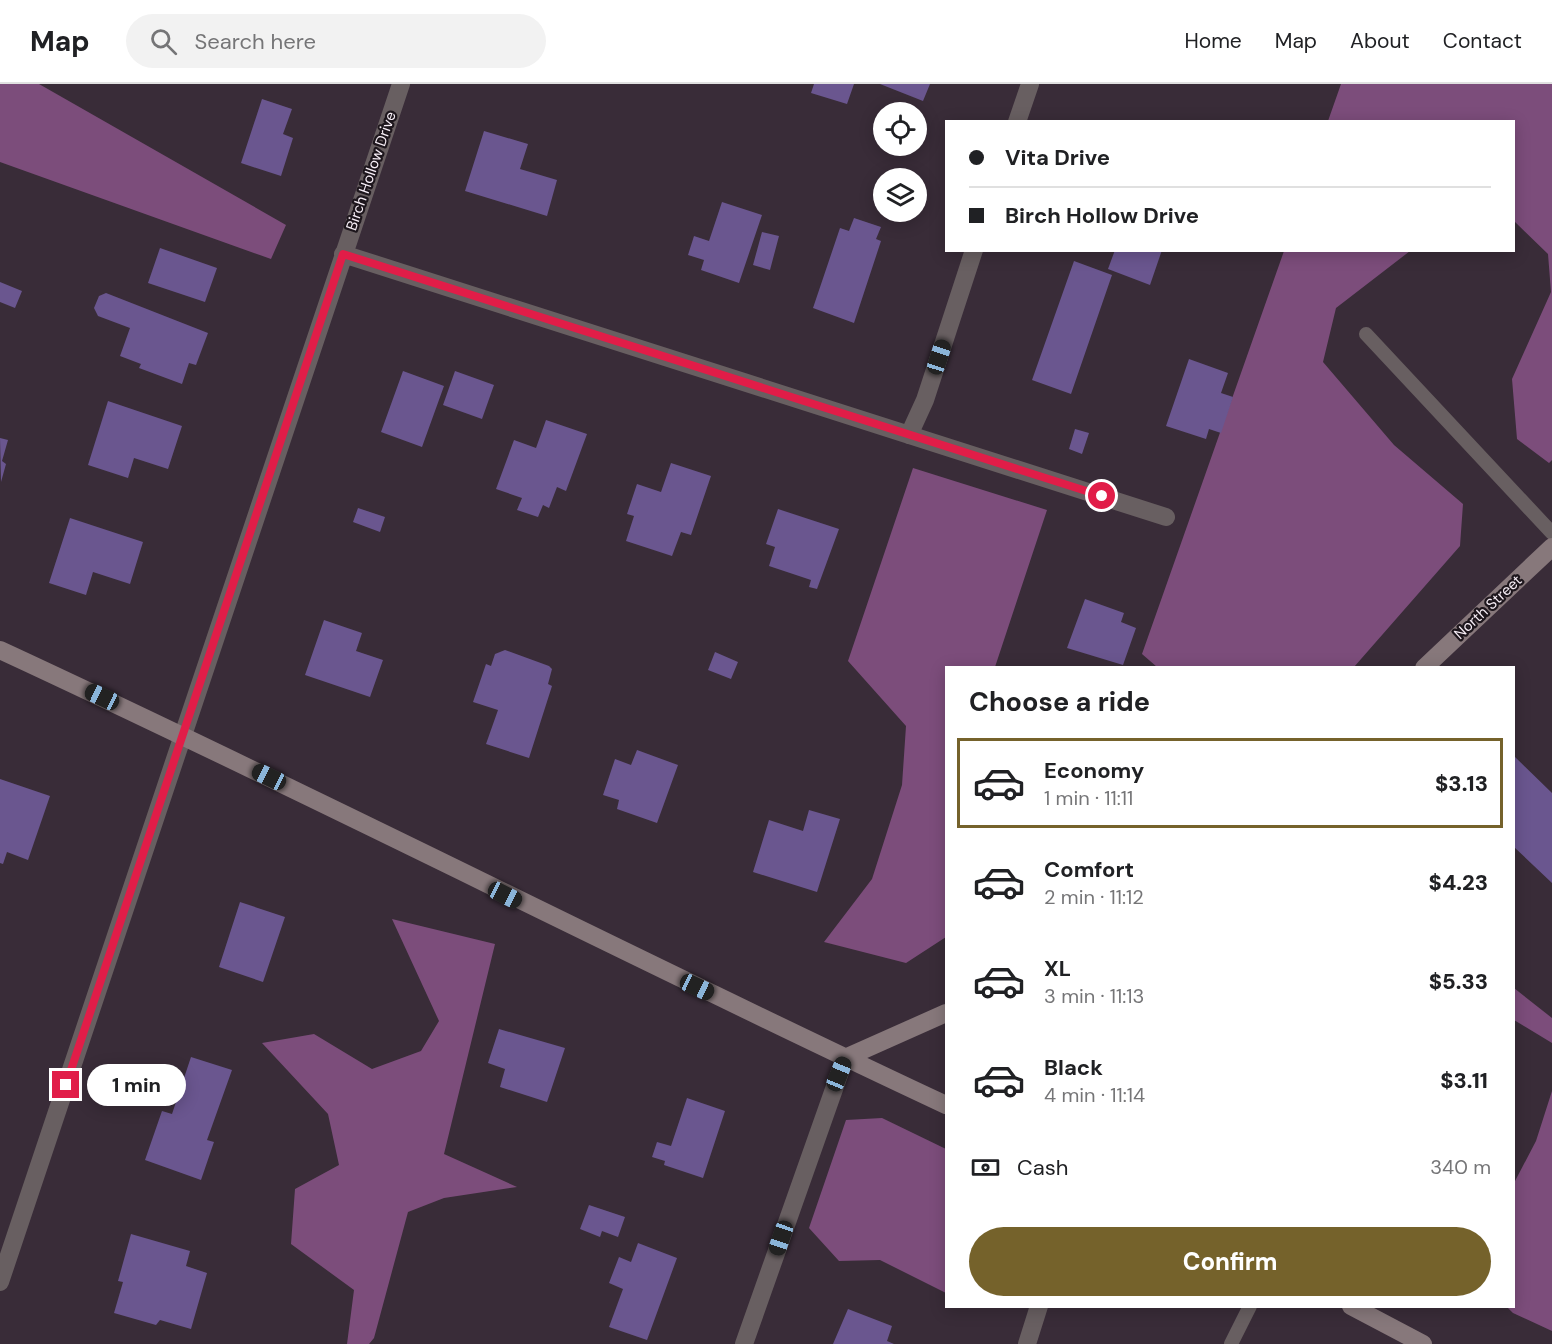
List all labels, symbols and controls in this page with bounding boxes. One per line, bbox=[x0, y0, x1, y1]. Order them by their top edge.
search box bbox=[126, 14, 546, 68]
text: Map bbox=[30, 23, 90, 60]
icon: search bbox=[147, 25, 180, 58]
text: Search here bbox=[195, 27, 316, 56]
text: Home bbox=[1184, 27, 1242, 55]
text: Map bbox=[1275, 27, 1317, 55]
text: About bbox=[1350, 27, 1410, 55]
text: Contact bbox=[1443, 27, 1522, 55]
map controls bbox=[873, 102, 927, 222]
button: locate bbox=[873, 102, 927, 156]
street label: Birch Hollow Drive bbox=[341, 109, 401, 233]
text: Vita Drive bbox=[1005, 143, 1110, 172]
button: layers bbox=[873, 168, 927, 222]
text: Birch Hollow Drive bbox=[1005, 201, 1199, 230]
car bbox=[925, 337, 953, 377]
route start bbox=[1088, 482, 1115, 509]
street label: North Street bbox=[1450, 570, 1526, 644]
car bbox=[82, 681, 122, 713]
text: Choose a ride bbox=[969, 684, 1150, 719]
icon: car bbox=[972, 756, 1026, 810]
text: Economy bbox=[1044, 756, 1144, 785]
car bbox=[249, 761, 289, 793]
text: $3.13 bbox=[1435, 769, 1488, 798]
text: 1 min · 11:11 bbox=[1044, 785, 1133, 811]
icon: car bbox=[972, 855, 1026, 909]
text: Comfort bbox=[1044, 855, 1134, 884]
text: $4.23 bbox=[1429, 868, 1488, 897]
car bbox=[485, 879, 525, 911]
text: 2 min · 11:12 bbox=[1044, 884, 1144, 910]
icon: car bbox=[972, 954, 1026, 1008]
text: XL bbox=[1044, 954, 1071, 983]
text: $5.33 bbox=[1429, 967, 1488, 996]
car bbox=[677, 971, 717, 1003]
text: 3 min · 11:13 bbox=[1044, 983, 1144, 1009]
icon: car bbox=[972, 1053, 1026, 1107]
text: Black bbox=[1044, 1053, 1103, 1082]
car bbox=[824, 1054, 854, 1094]
callout: 1 min bbox=[87, 1064, 186, 1106]
text: $3.11 bbox=[1440, 1066, 1488, 1095]
route end bbox=[52, 1071, 79, 1098]
text: 1 min bbox=[112, 1072, 161, 1098]
text: 4 min · 11:14 bbox=[1044, 1082, 1145, 1108]
icon: cash bbox=[969, 1151, 1002, 1184]
text: Cash bbox=[1017, 1153, 1068, 1182]
text: 340 m bbox=[1430, 1154, 1491, 1180]
car bbox=[767, 1218, 795, 1258]
button: Confirm bbox=[969, 1227, 1491, 1296]

